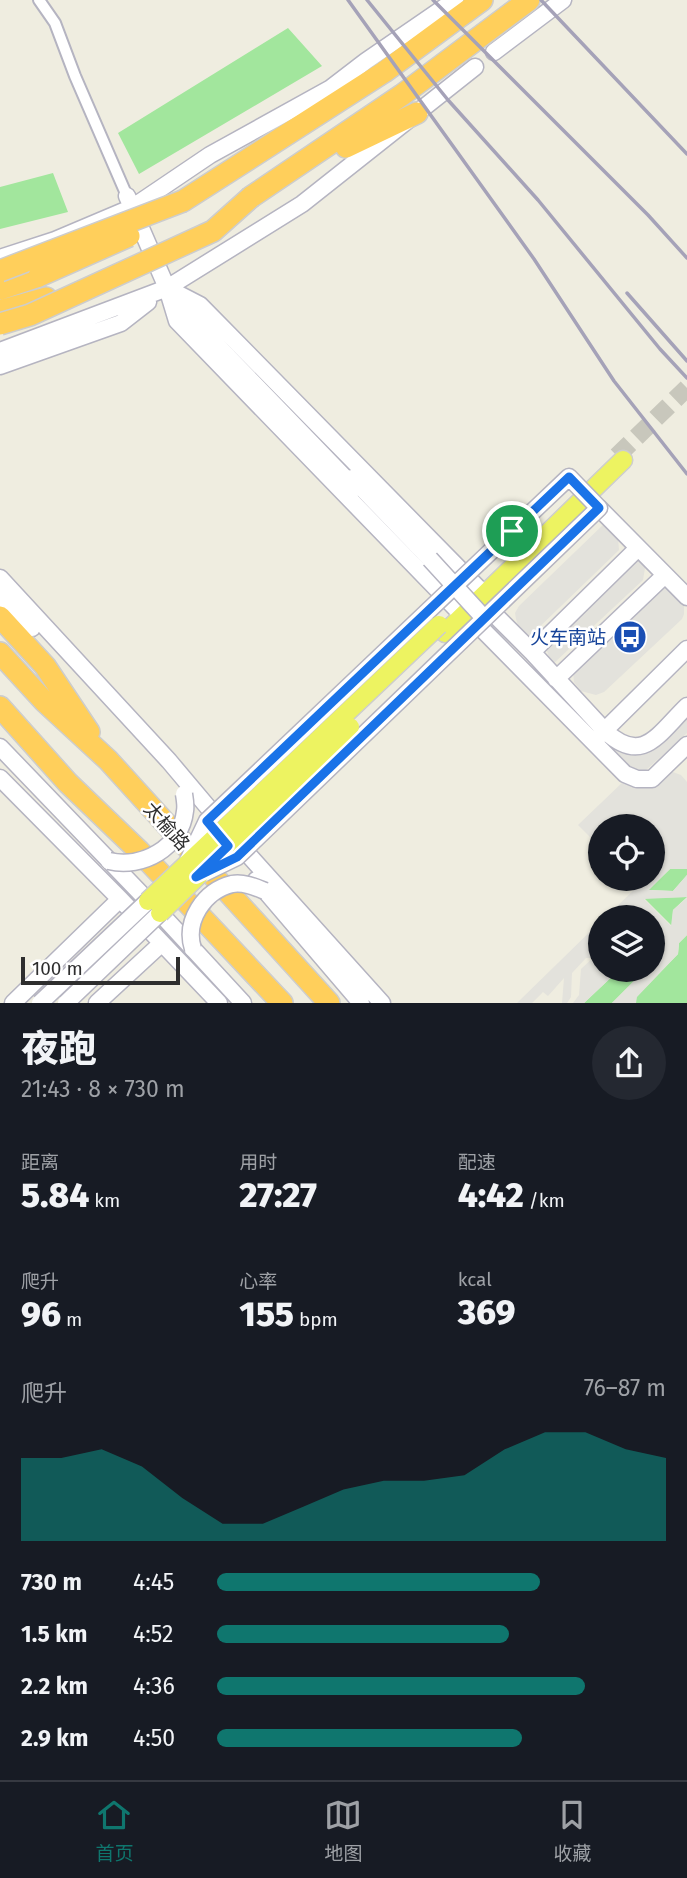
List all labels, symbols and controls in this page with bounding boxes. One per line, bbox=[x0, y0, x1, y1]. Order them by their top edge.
pin bbox=[482, 501, 542, 561]
icon: arrive bbox=[493, 512, 531, 550]
bus stop icon: 火车南站 bbox=[611, 618, 649, 656]
place label: 火车南站 bbox=[530, 626, 606, 649]
street label: 太榆路 bbox=[139, 797, 194, 855]
map controls bbox=[588, 814, 665, 982]
button: locate bbox=[588, 814, 665, 891]
button: layers bbox=[588, 905, 665, 982]
scale bar bbox=[21, 954, 180, 986]
text: 100 m bbox=[32, 957, 83, 980]
text: 夜跑 bbox=[21, 1026, 97, 1072]
button: share bbox=[592, 1026, 666, 1100]
text: 21:43 · 8 × 730 m bbox=[21, 1075, 185, 1103]
text: 距离 bbox=[21, 1151, 59, 1174]
text: 用时 bbox=[239, 1151, 277, 1174]
text: 配速 bbox=[458, 1151, 496, 1174]
text: 5.84 bbox=[21, 1174, 89, 1216]
text: 27:27 bbox=[239, 1174, 317, 1216]
text: 4:42 bbox=[458, 1174, 524, 1216]
text: km bbox=[89, 1189, 120, 1212]
text: /km bbox=[524, 1189, 565, 1212]
text: kcal bbox=[458, 1268, 492, 1291]
text: 爬升 bbox=[21, 1270, 59, 1293]
text: 心率 bbox=[239, 1270, 277, 1293]
text: 369 bbox=[458, 1291, 516, 1333]
text: 96 bbox=[21, 1293, 61, 1335]
text: 155 bbox=[239, 1293, 294, 1335]
text: m bbox=[61, 1308, 82, 1331]
text: bpm bbox=[294, 1308, 338, 1331]
text: 76–87 m bbox=[584, 1374, 666, 1402]
text: 爬升 bbox=[21, 1379, 67, 1407]
text: 730 m bbox=[21, 1568, 82, 1596]
text: 4:45 bbox=[133, 1568, 174, 1596]
text: 1.5 km bbox=[21, 1620, 87, 1648]
text: 4:52 bbox=[133, 1620, 173, 1648]
text: 2.2 km bbox=[21, 1672, 88, 1700]
text: 4:36 bbox=[133, 1672, 175, 1700]
text: 2.9 km bbox=[21, 1724, 88, 1752]
text: 4:50 bbox=[133, 1724, 175, 1752]
tab: 首页 bbox=[95, 1796, 134, 1865]
tab: 地图 bbox=[324, 1796, 363, 1865]
tab: 收藏 bbox=[553, 1796, 592, 1865]

